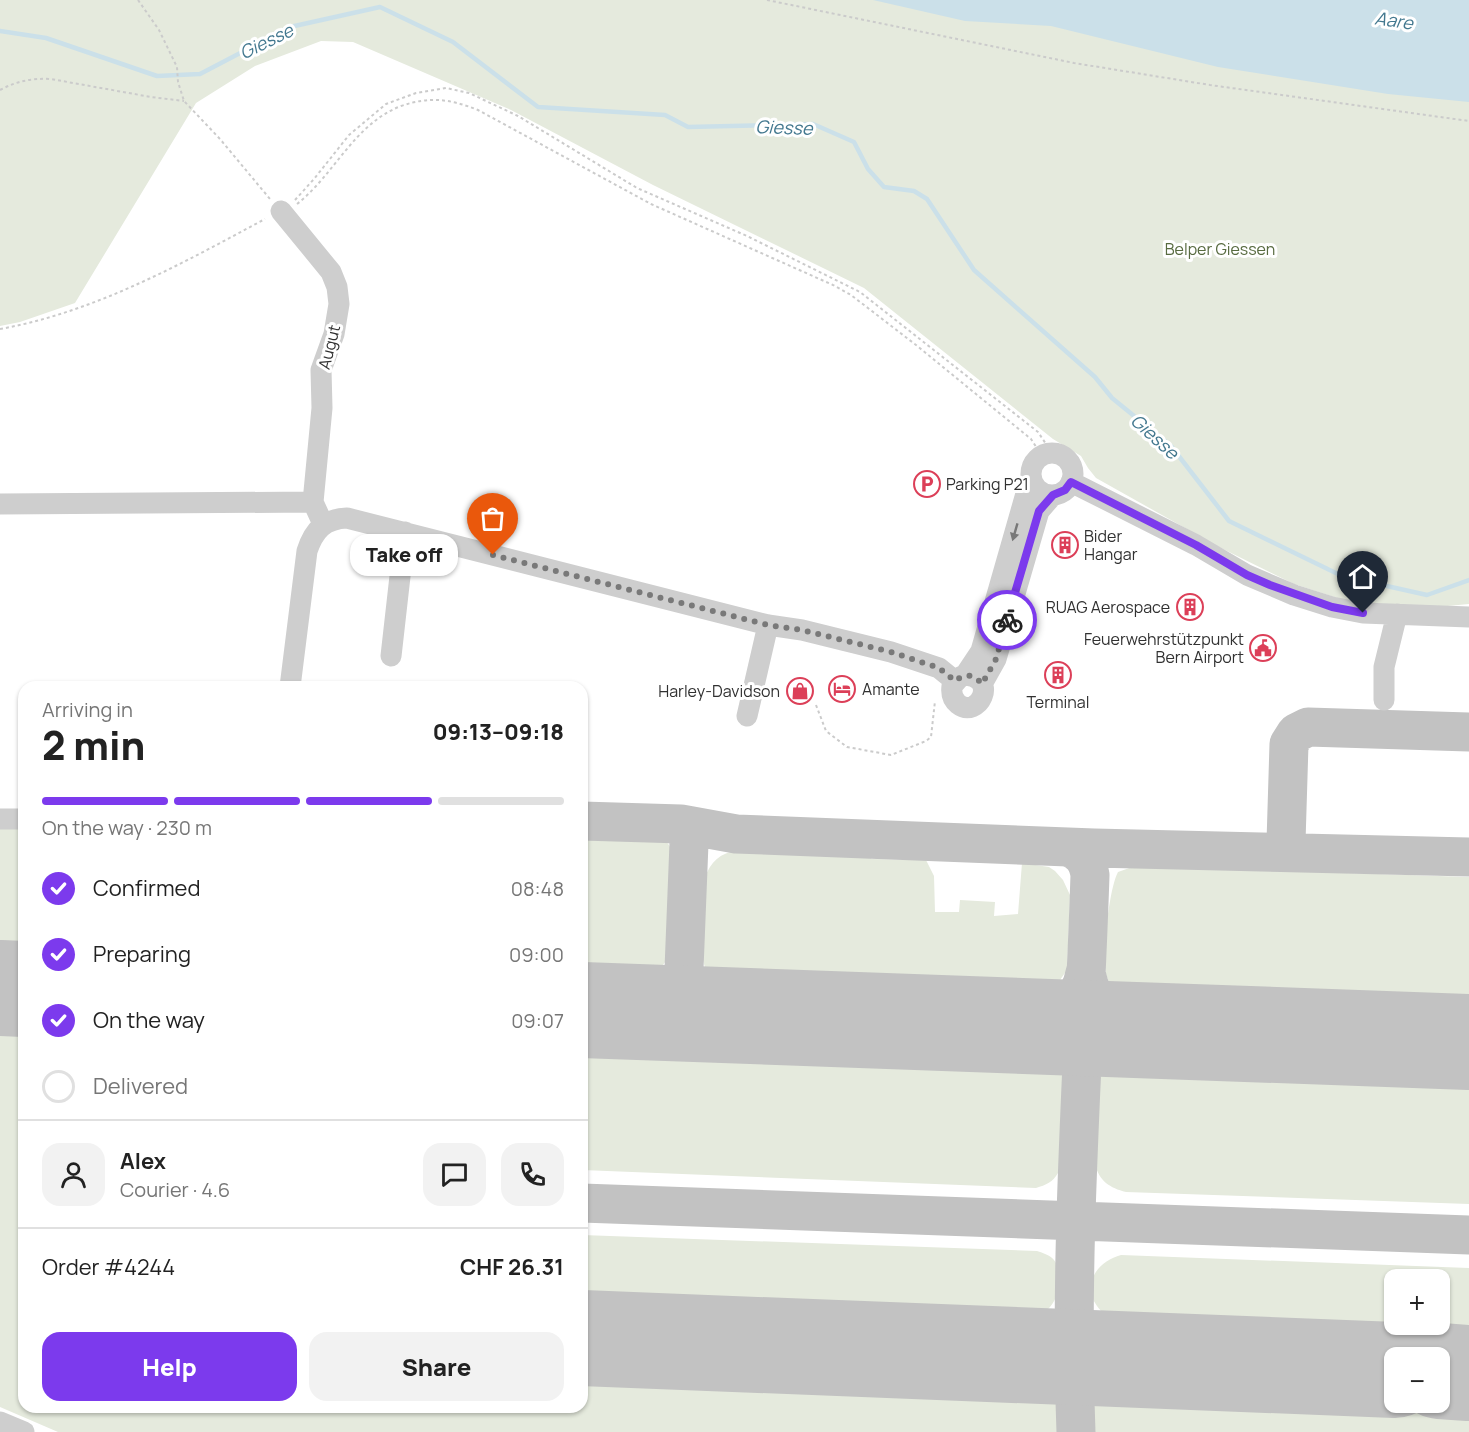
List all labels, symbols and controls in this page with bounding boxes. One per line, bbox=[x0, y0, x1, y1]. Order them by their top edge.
water label: Aare bbox=[1373, 5, 1416, 35]
water label: Giesse bbox=[235, 17, 298, 64]
water label: Giesse bbox=[755, 114, 814, 140]
park label: Belper Giessen bbox=[1165, 238, 1275, 260]
street label: Augut bbox=[313, 322, 345, 372]
water label: Giesse bbox=[1126, 408, 1185, 465]
parking icon: Parking P21 bbox=[912, 469, 942, 499]
place label: Parking P21 bbox=[946, 473, 1029, 495]
pin bbox=[467, 493, 518, 555]
icon: bag bbox=[476, 502, 509, 535]
one-way arrow bbox=[1010, 523, 1019, 541]
place label: Bider Hangar bbox=[1084, 525, 1138, 565]
building icon: Bider Hangar bbox=[1050, 530, 1080, 560]
callout: Take off bbox=[349, 534, 457, 576]
text: Take off bbox=[366, 541, 442, 568]
pin bbox=[1337, 551, 1388, 613]
icon: home bbox=[1346, 560, 1379, 593]
courier bbox=[977, 590, 1037, 650]
building icon: RUAG Aerospace bbox=[1175, 592, 1205, 622]
place label: RUAG Aerospace bbox=[1046, 596, 1170, 618]
icon: bike bbox=[991, 604, 1024, 637]
place label: Feuerwehrstützpunkt Bern Airport bbox=[1084, 628, 1244, 668]
public building icon: Feuerwehrstützpunkt Bern Airport bbox=[1248, 633, 1278, 663]
building icon: Terminal bbox=[1043, 660, 1073, 690]
hotel icon: Amante bbox=[827, 674, 857, 704]
shop icon: Harley-Davidson bbox=[785, 676, 815, 706]
place label: Amante bbox=[862, 678, 920, 700]
place label: Harley-Davidson bbox=[658, 680, 780, 702]
place label: Terminal bbox=[1027, 691, 1089, 713]
text: Arriving in bbox=[42, 696, 133, 723]
text: 09:13–09:18 bbox=[433, 717, 564, 747]
text: 2 min bbox=[42, 718, 145, 772]
text: On the way · 230 m bbox=[42, 814, 212, 841]
icon: check bbox=[42, 872, 75, 905]
text: Confirmed bbox=[93, 873, 201, 903]
text: 08:48 bbox=[511, 875, 564, 902]
icon: check bbox=[42, 938, 75, 971]
text: Preparing bbox=[93, 939, 191, 969]
text: 09:00 bbox=[509, 941, 564, 968]
icon: check bbox=[42, 1004, 75, 1037]
text: On the way bbox=[93, 1005, 205, 1035]
text: 09:07 bbox=[511, 1007, 564, 1034]
text: Delivered bbox=[93, 1071, 188, 1101]
button: person bbox=[42, 1143, 105, 1206]
button: chat bbox=[423, 1143, 486, 1206]
button: phone bbox=[501, 1143, 564, 1206]
text: Alex bbox=[120, 1146, 166, 1176]
text: Courier · 4.6 bbox=[120, 1176, 230, 1203]
text: Order #4244 bbox=[42, 1252, 175, 1282]
text: CHF 26.31 bbox=[460, 1252, 564, 1282]
map controls bbox=[1384, 1269, 1450, 1413]
button: + bbox=[1384, 1269, 1450, 1335]
button: Help bbox=[42, 1332, 297, 1401]
button: Share bbox=[309, 1332, 564, 1401]
button: − bbox=[1384, 1347, 1450, 1413]

